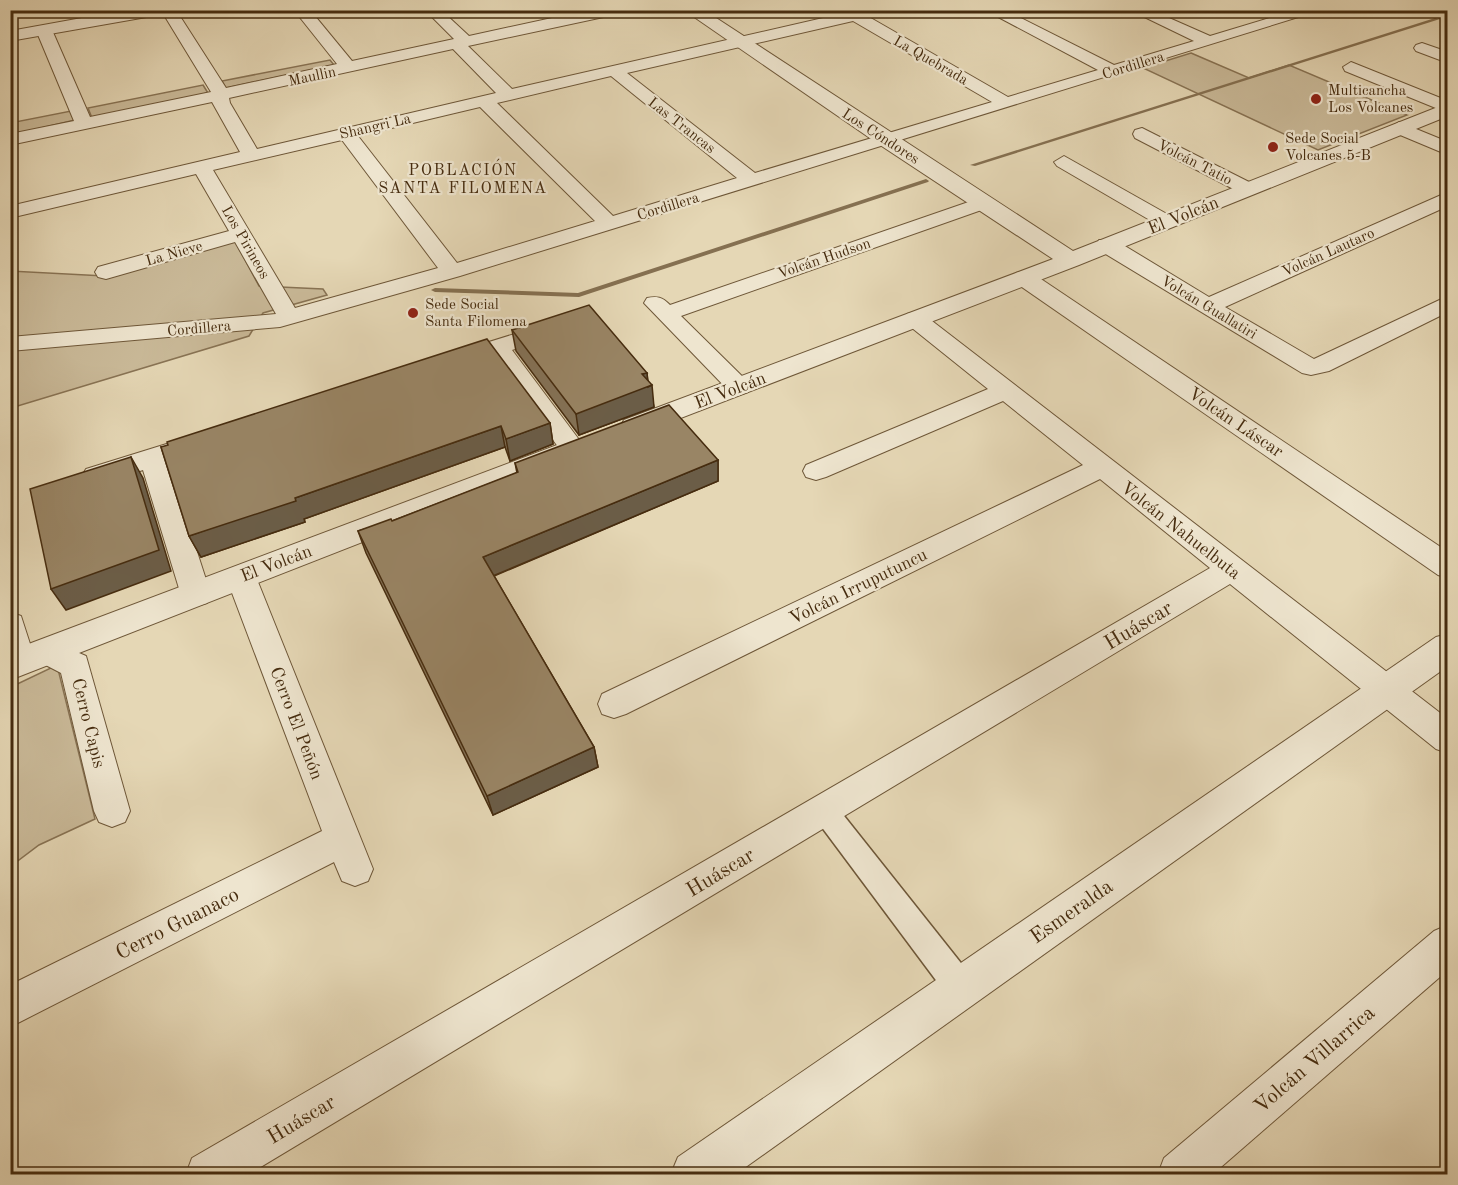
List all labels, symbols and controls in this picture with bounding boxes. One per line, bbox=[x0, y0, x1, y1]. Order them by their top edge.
street label: La Quebrada bbox=[890, 34, 971, 89]
street label: Cordillera bbox=[1101, 50, 1167, 83]
street label: Maullin bbox=[287, 65, 337, 90]
place label: Multicancha Los Volcanes bbox=[1328, 84, 1413, 116]
marker: Multicancha Los Volcanes bbox=[1309, 92, 1323, 106]
street label: Las Trancas bbox=[645, 95, 718, 157]
street label: Los Cóndores bbox=[839, 107, 921, 168]
street label: Shangri La bbox=[338, 112, 413, 143]
place label: Sede Social Volcanes 5-B bbox=[1285, 132, 1371, 164]
street label: Volcán Tatio bbox=[1154, 138, 1234, 189]
marker: Sede Social Volcanes 5-B bbox=[1266, 140, 1280, 154]
district label: POBLACIÓN SANTA FILOMENA bbox=[378, 158, 548, 197]
street label: Cordillera bbox=[636, 191, 702, 224]
street label: El Volcán bbox=[1145, 193, 1222, 238]
street label: Los Pirineos bbox=[218, 204, 272, 282]
street label: Volcán Lautaro bbox=[1280, 226, 1377, 280]
street label: Volcán Hudson bbox=[776, 236, 873, 282]
street label: La Nieve bbox=[144, 239, 205, 270]
street label: Volcán Guallatiri bbox=[1158, 274, 1259, 343]
place label: Sede Social Santa Filomena bbox=[425, 298, 527, 330]
marker: Sede Social Santa Filomena bbox=[406, 306, 420, 320]
street label: Cordillera bbox=[167, 319, 232, 340]
street label: El Volcán bbox=[692, 369, 769, 413]
street label: Volcán Láscar bbox=[1185, 385, 1287, 461]
street label: Volcán Nahuelbuta bbox=[1117, 479, 1244, 583]
street label: El Volcán bbox=[238, 542, 315, 586]
street label: Volcán Irruputuncu bbox=[787, 546, 931, 628]
street label: Huáscar bbox=[1101, 598, 1177, 655]
street label: Cerro El Peñón bbox=[266, 664, 326, 783]
street label: Cerro Capis bbox=[68, 676, 108, 770]
street label: Huáscar bbox=[683, 845, 759, 902]
street label: Esmeralda bbox=[1027, 876, 1117, 948]
street label: Cerro Guanaco bbox=[113, 884, 243, 964]
street label: Volcán Villarrica bbox=[1251, 1002, 1379, 1118]
street label: Huáscar bbox=[264, 1092, 340, 1149]

